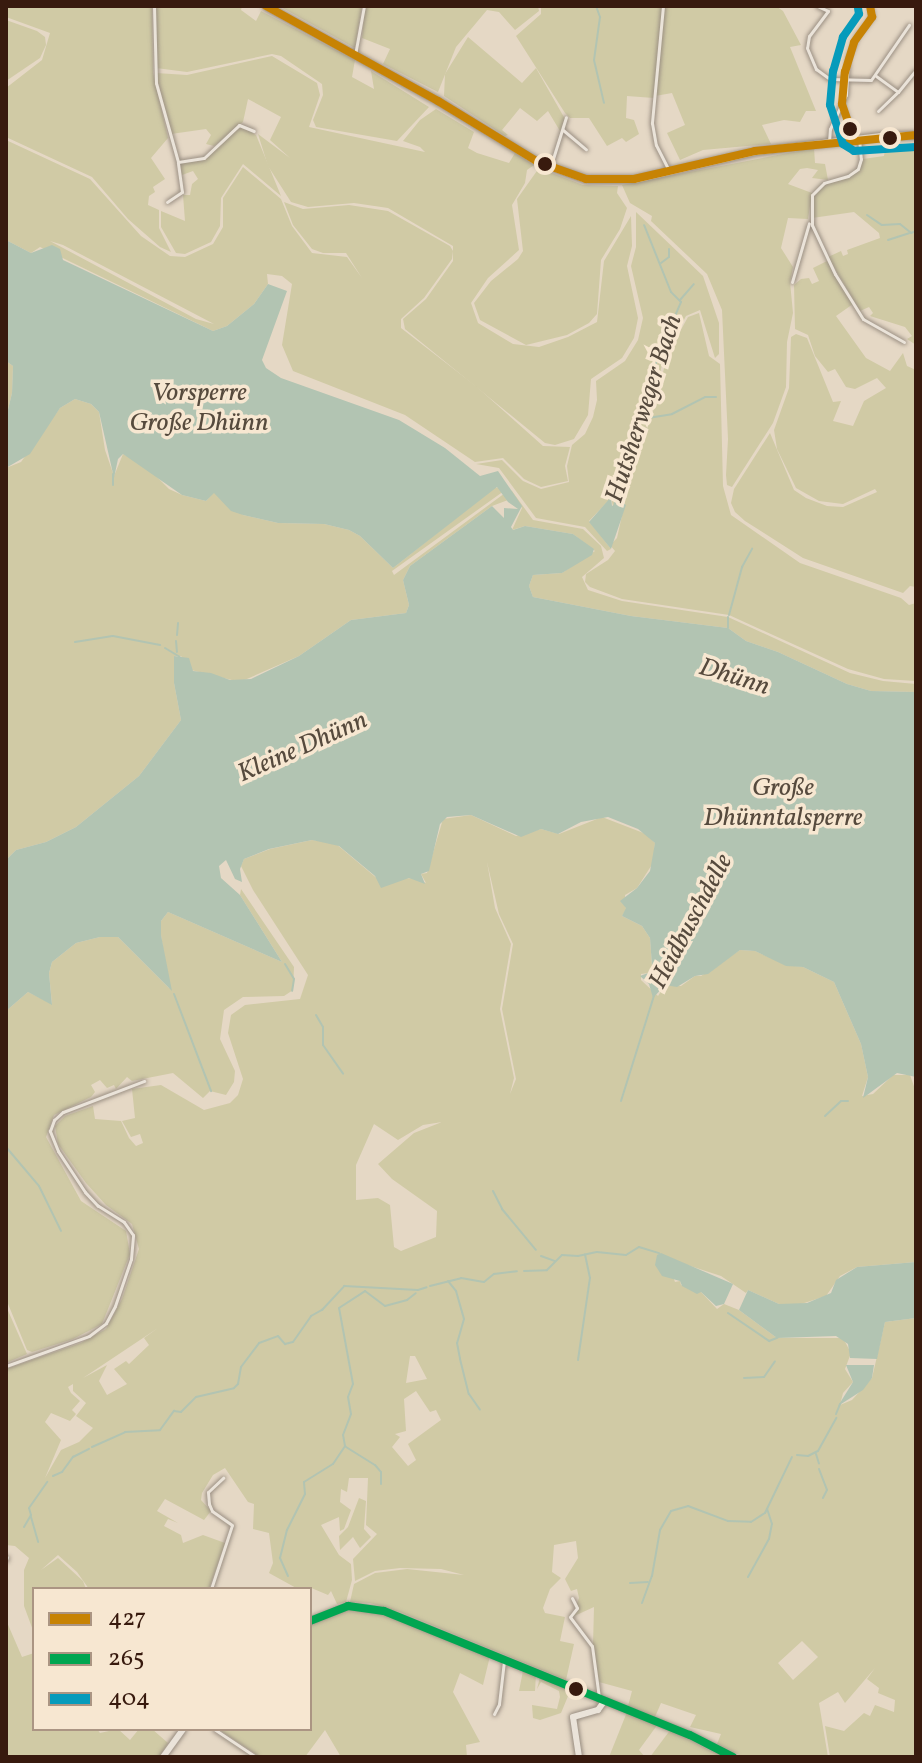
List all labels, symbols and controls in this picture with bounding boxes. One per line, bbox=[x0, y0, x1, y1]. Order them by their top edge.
unlabelled marker bbox=[842, 121, 858, 137]
unlabelled marker bbox=[882, 130, 898, 146]
unlabelled marker bbox=[537, 156, 553, 172]
water label: Hutsherweger Bach bbox=[600, 311, 690, 507]
water label: Vorsperre Große Dhünn bbox=[130, 378, 268, 440]
water label: Dhünn bbox=[695, 653, 773, 703]
water label: Kleine Dhünn bbox=[233, 706, 373, 790]
water label: Große Dhünntalsperre bbox=[704, 773, 862, 834]
water label: Heidbuschdelle bbox=[643, 849, 741, 995]
legend bbox=[32, 1587, 312, 1731]
text: 427 bbox=[108, 1602, 146, 1636]
text: 265 bbox=[108, 1642, 145, 1676]
unlabelled marker bbox=[568, 1681, 584, 1697]
text: 404 bbox=[108, 1682, 150, 1716]

